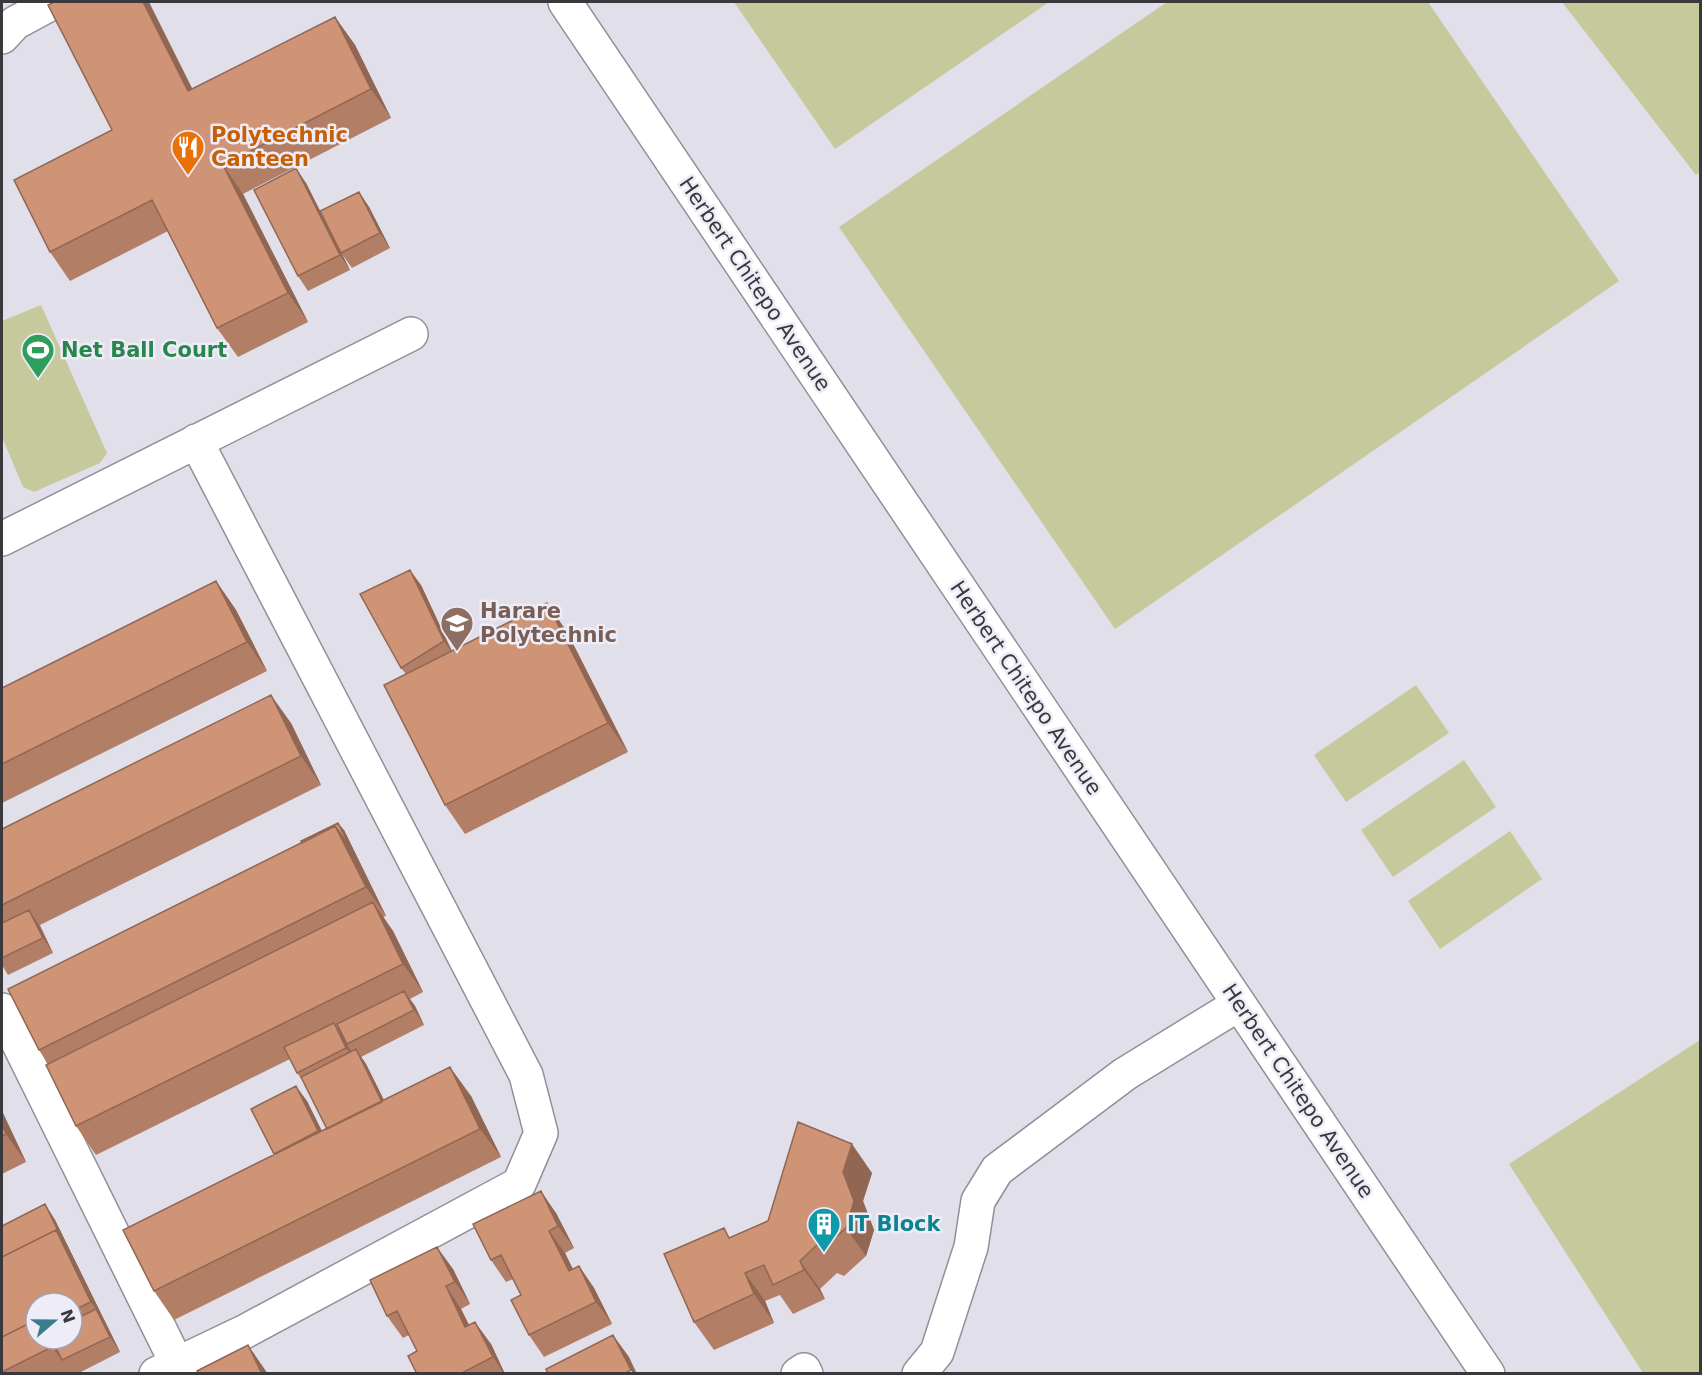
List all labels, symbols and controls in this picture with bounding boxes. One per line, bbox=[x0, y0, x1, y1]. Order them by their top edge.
place label: Polytechnic Canteen bbox=[211, 123, 348, 171]
restaurant icon: Polytechnic Canteen bbox=[170, 129, 206, 176]
street label: Herbert Chitepo Avenue bbox=[674, 172, 836, 396]
sports icon: Net Ball Court bbox=[20, 332, 56, 379]
place label: Net Ball Court bbox=[61, 338, 227, 362]
street label: Herbert Chitepo Avenue bbox=[945, 576, 1107, 800]
place label: Harare Polytechnic bbox=[480, 599, 617, 647]
school or university icon: Harare Polytechnic bbox=[439, 605, 475, 652]
street label: Herbert Chitepo Avenue bbox=[1217, 979, 1379, 1203]
building icon: IT Block bbox=[806, 1206, 842, 1253]
place label: IT Block bbox=[847, 1212, 942, 1236]
north arrow bbox=[24, 1291, 84, 1351]
text: N bbox=[56, 1306, 79, 1326]

